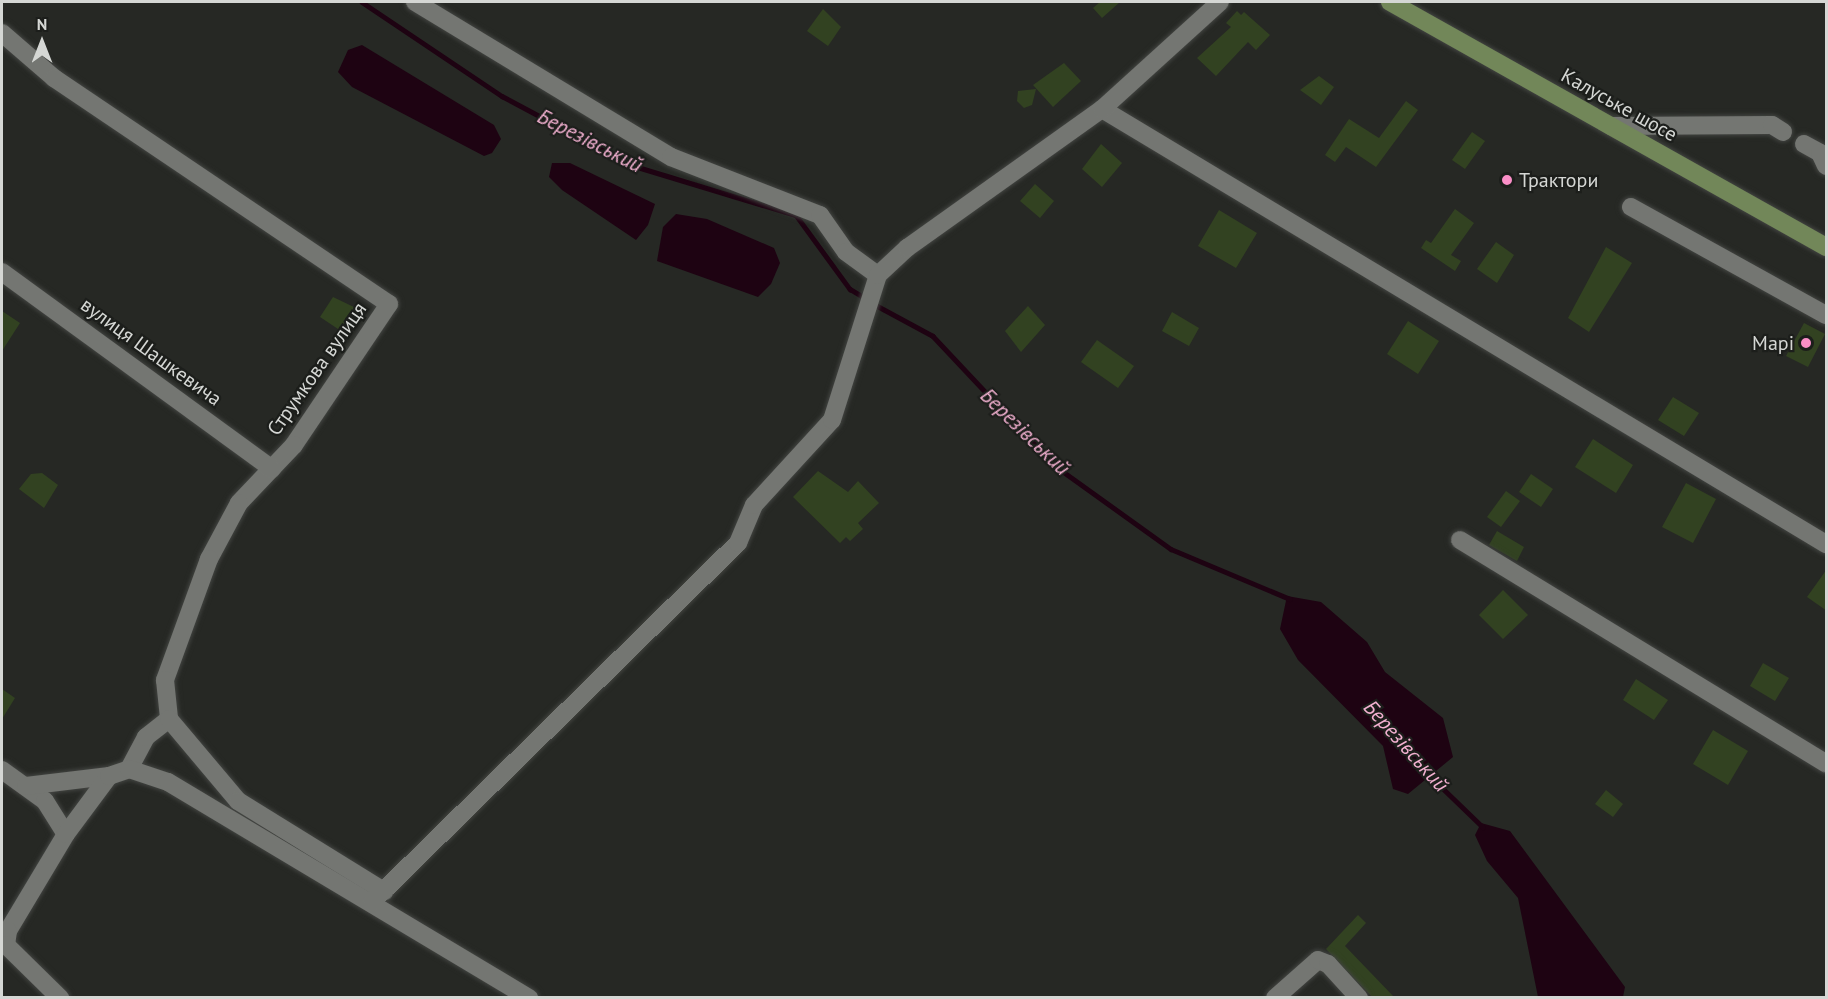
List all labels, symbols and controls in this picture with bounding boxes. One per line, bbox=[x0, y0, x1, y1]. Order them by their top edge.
north arrow bbox=[12, 12, 72, 72]
text: N bbox=[37, 14, 47, 34]
street label: Калуське шосе bbox=[1557, 63, 1681, 147]
water label: Березівський bbox=[533, 104, 647, 178]
place label: Трактори bbox=[1519, 168, 1598, 192]
marker: Трактори bbox=[1500, 173, 1514, 187]
street label: вулиця Шашкевича bbox=[76, 293, 226, 411]
street label: Струмкова вулиця bbox=[262, 298, 372, 440]
place label: Марі bbox=[1752, 331, 1794, 355]
marker: Марі bbox=[1799, 336, 1813, 350]
water label: Березівський bbox=[975, 383, 1075, 481]
water label: Березівський bbox=[1358, 695, 1454, 797]

